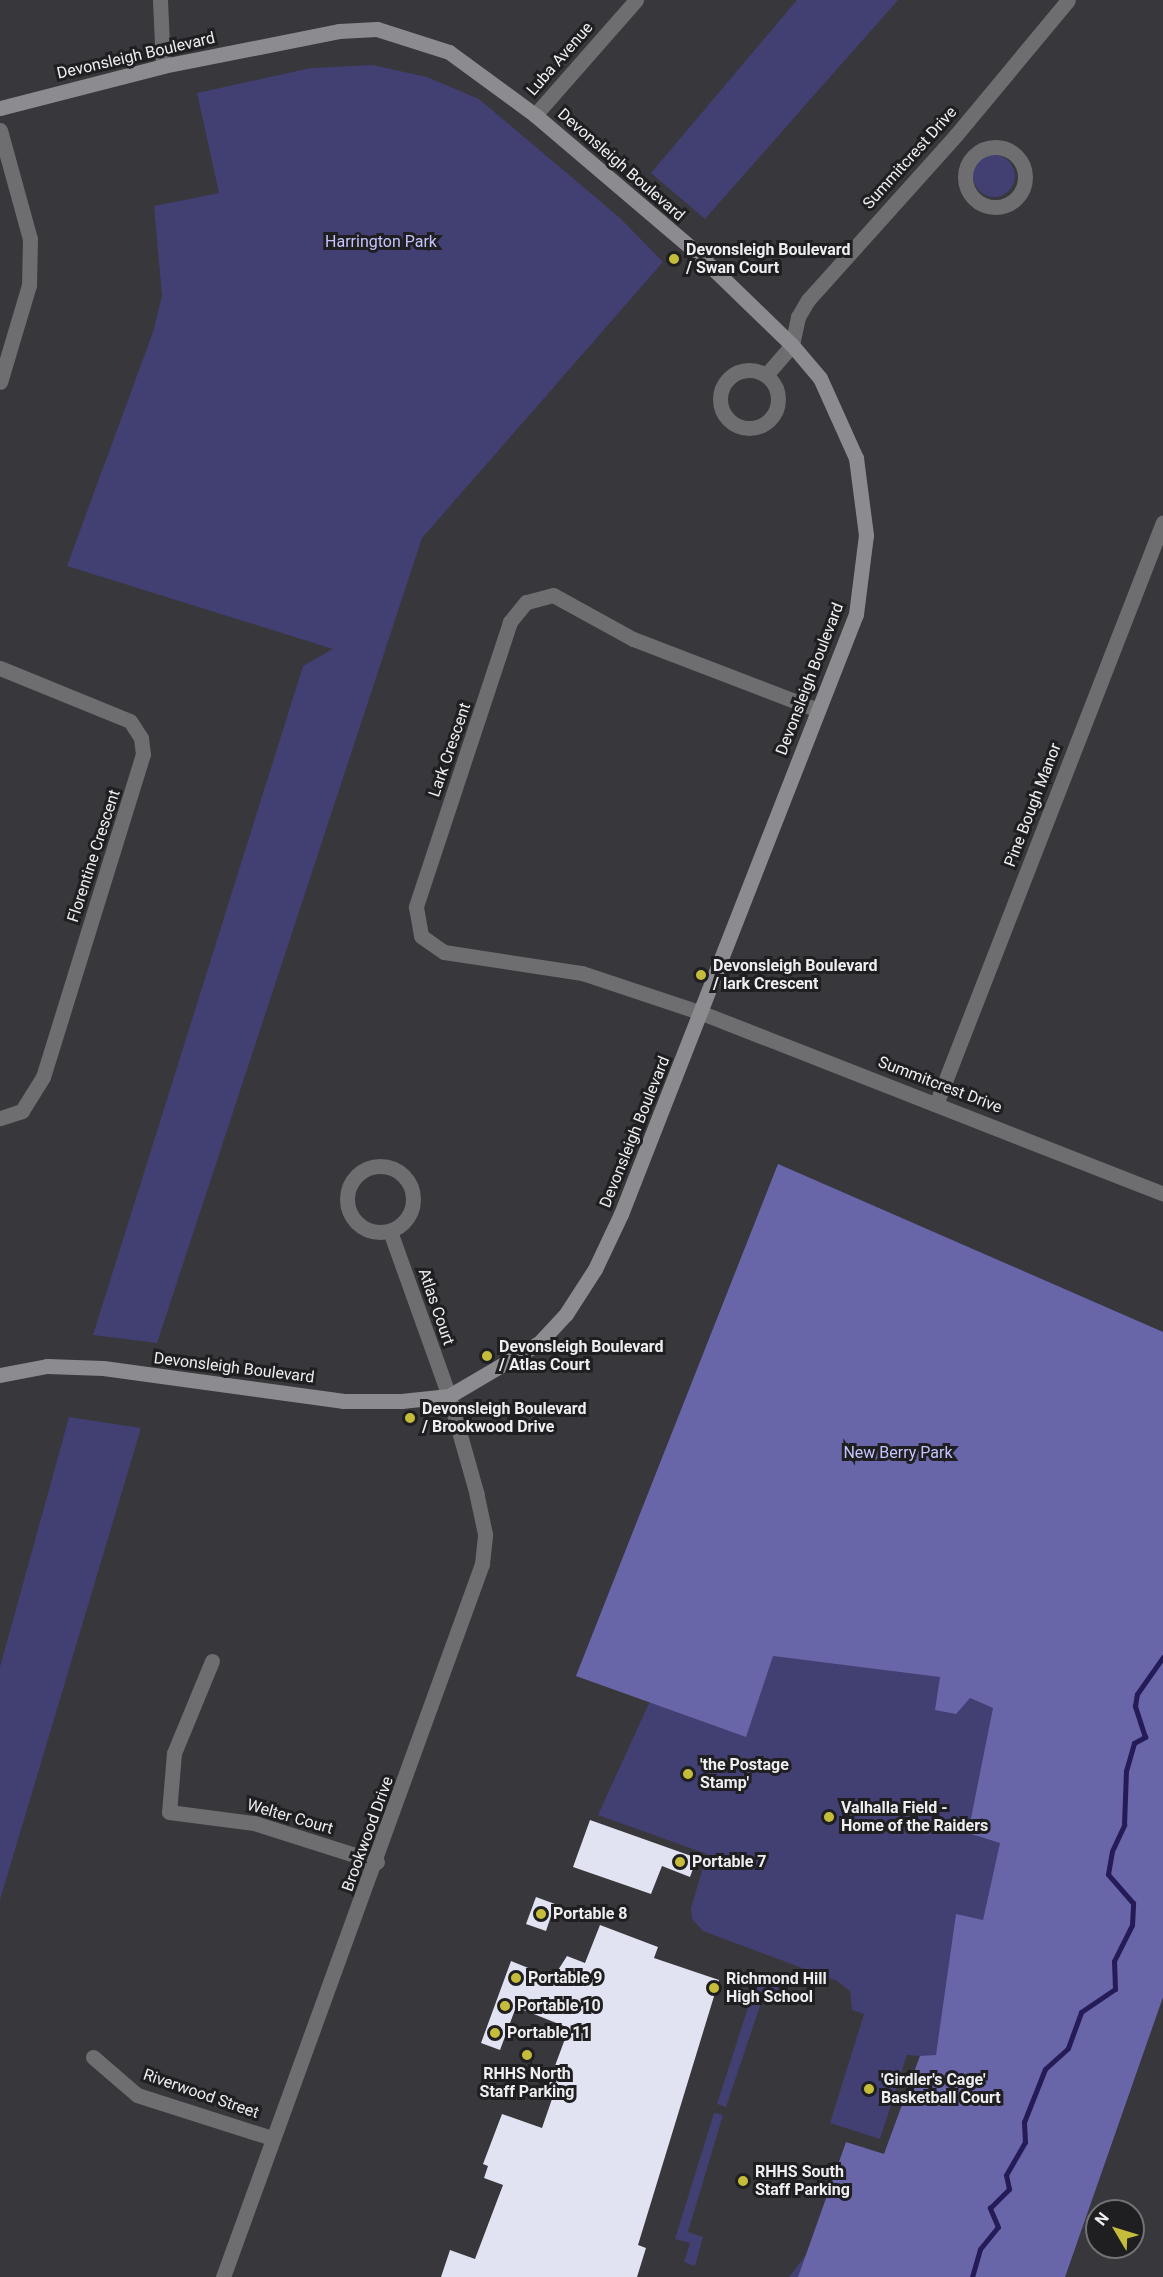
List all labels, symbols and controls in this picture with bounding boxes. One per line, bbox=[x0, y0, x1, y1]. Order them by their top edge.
street label: Luba Avenue bbox=[523, 18, 597, 100]
street label: Devonsleigh Boulevard bbox=[55, 28, 217, 84]
street label: Summitcrest Drive bbox=[859, 103, 961, 213]
street label: Devonsleigh Boulevard bbox=[554, 105, 688, 225]
park label: Harrington Park bbox=[325, 232, 437, 252]
place label: Devonsleigh Boulevard / Swan Court bbox=[686, 240, 851, 278]
marker: Devonsleigh Boulevard / Swan Court bbox=[667, 252, 681, 266]
street label: Devonsleigh Boulevard bbox=[772, 600, 848, 758]
street label: Lark Crescent bbox=[425, 700, 475, 800]
street label: Pine Bough Manor bbox=[1001, 740, 1065, 870]
street label: Florentine Crescent bbox=[64, 787, 124, 925]
place label: Devonsleigh Boulevard / lark Crescent bbox=[713, 956, 878, 994]
marker: Devonsleigh Boulevard / lark Crescent bbox=[694, 968, 708, 982]
street label: Devonsleigh Boulevard bbox=[596, 1053, 674, 1211]
street label: Summitcrest Drive bbox=[875, 1053, 1005, 1117]
street label: Atlas Court bbox=[414, 1266, 458, 1348]
place label: Devonsleigh Boulevard / Atlas Court bbox=[499, 1337, 664, 1375]
street label: Devonsleigh Boulevard bbox=[153, 1349, 315, 1387]
marker: Devonsleigh Boulevard / Atlas Court bbox=[480, 1349, 494, 1363]
place label: Devonsleigh Boulevard / Brookwood Drive bbox=[422, 1399, 587, 1437]
marker: Devonsleigh Boulevard / Brookwood Drive bbox=[403, 1411, 417, 1425]
park label: New Berry Park bbox=[843, 1443, 953, 1463]
place label: 'the Postage Stamp' bbox=[700, 1755, 789, 1793]
marker: 'the Postage Stamp' bbox=[681, 1767, 695, 1781]
street label: Brookwood Drive bbox=[338, 1774, 398, 1894]
street label: Welter Court bbox=[245, 1796, 335, 1838]
place label: Valhalla Field - Home of the Raiders bbox=[841, 1798, 988, 1836]
marker: Valhalla Field - Home of the Raiders bbox=[822, 1810, 836, 1824]
place label: Portable 7 bbox=[692, 1852, 766, 1872]
marker: Portable 7 bbox=[673, 1855, 687, 1869]
place label: Portable 8 bbox=[553, 1904, 628, 1924]
marker: Portable 8 bbox=[534, 1907, 548, 1921]
place label: Portable 9 bbox=[528, 1968, 602, 1988]
place label: Richmond Hill High School bbox=[726, 1969, 827, 2007]
marker: Portable 9 bbox=[509, 1971, 523, 1985]
marker: Richmond Hill High School bbox=[707, 1981, 721, 1995]
place label: Portable 10 bbox=[517, 1996, 601, 2016]
marker: Portable 10 bbox=[498, 1999, 512, 2013]
place label: Portable 11 bbox=[507, 2023, 591, 2043]
marker: Portable 11 bbox=[488, 2026, 502, 2040]
marker: RHHS North Staff Parking bbox=[520, 2048, 534, 2062]
place label: RHHS North Staff Parking bbox=[480, 2064, 574, 2102]
street label: Riverwood Street bbox=[141, 2065, 261, 2123]
place label: 'Girdler's Cage' Basketball Court bbox=[881, 2070, 1001, 2108]
marker: 'Girdler's Cage' Basketball Court bbox=[862, 2082, 876, 2096]
place label: RHHS South Staff Parking bbox=[755, 2162, 850, 2200]
marker: RHHS South Staff Parking bbox=[736, 2174, 750, 2188]
north arrow bbox=[1085, 2199, 1145, 2259]
text: N bbox=[1091, 2209, 1113, 2229]

